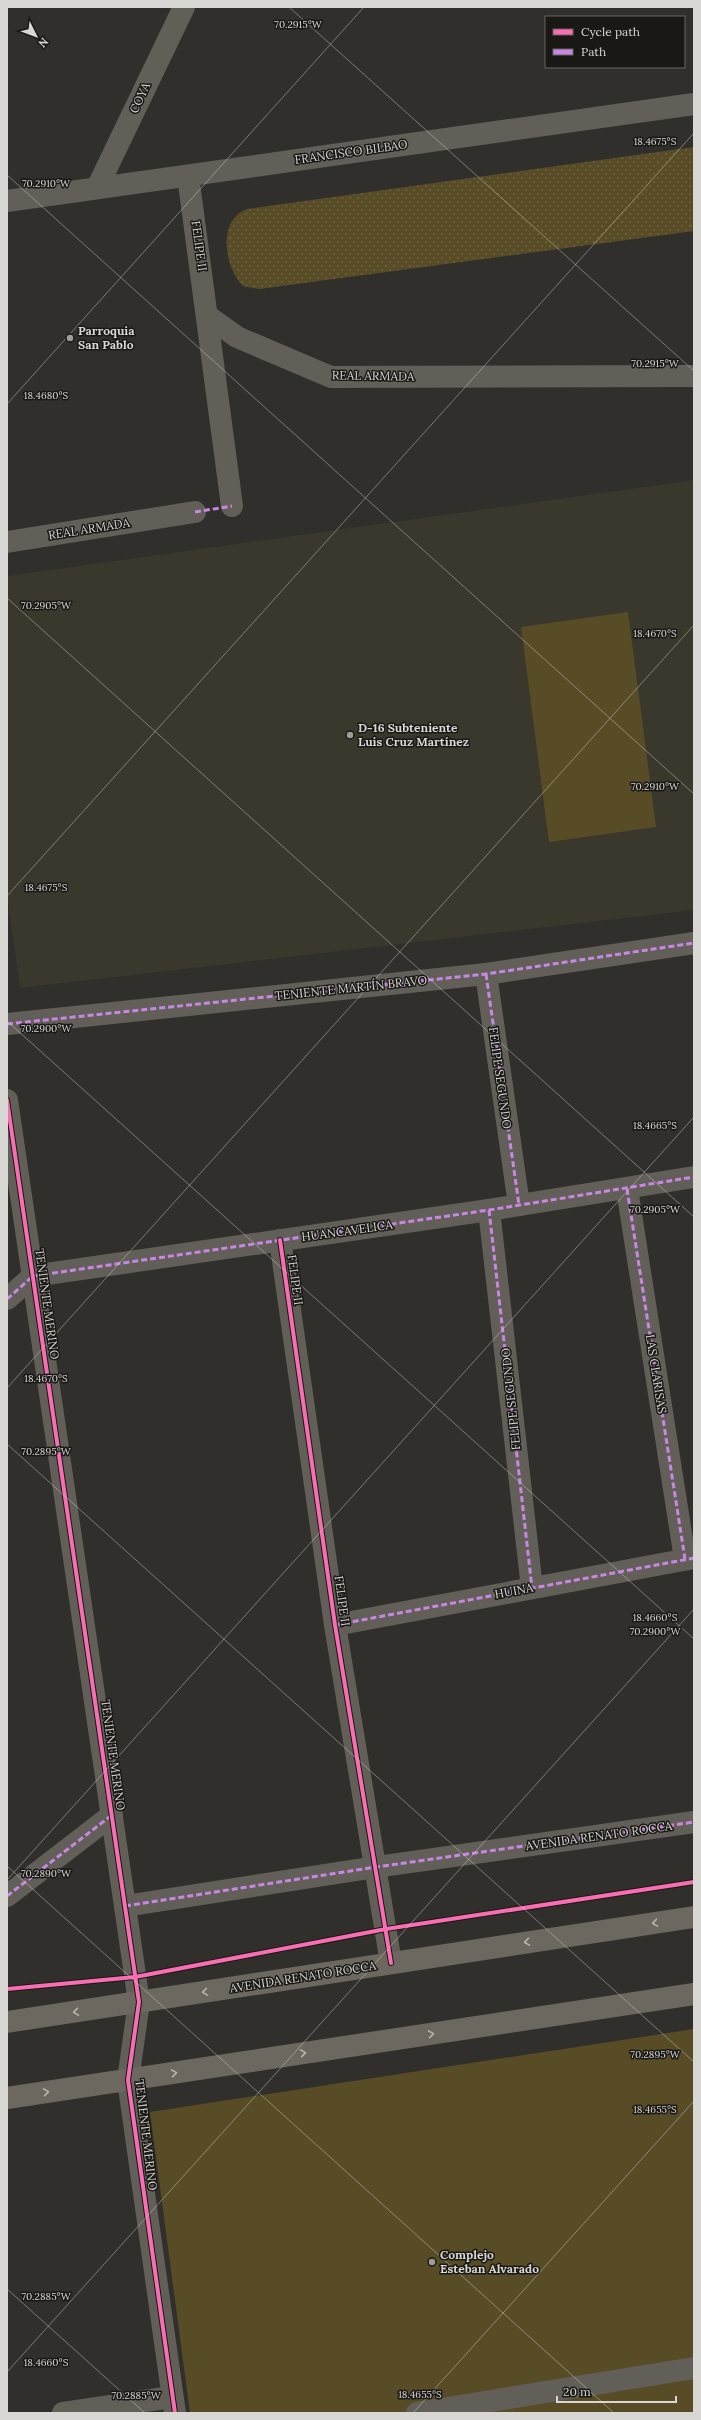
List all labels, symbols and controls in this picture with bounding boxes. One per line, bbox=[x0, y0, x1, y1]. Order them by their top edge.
north arrow bbox=[16, 16, 56, 56]
legend bbox=[545, 16, 685, 68]
text: 70.2915°W bbox=[274, 18, 323, 31]
text: Cycle path bbox=[581, 24, 640, 39]
text: N bbox=[35, 35, 51, 51]
text: Path bbox=[581, 44, 606, 59]
street label: COYA bbox=[126, 80, 153, 116]
text: 18.4675°S bbox=[634, 135, 677, 148]
street label: FRANCISCO BILBAO bbox=[293, 136, 408, 167]
text: 70.2910°W bbox=[22, 177, 71, 190]
street label: FELIPE II bbox=[189, 220, 210, 272]
place label: Parroquia San Pablo bbox=[78, 323, 135, 352]
marker: Parroquia San Pablo bbox=[65, 333, 75, 343]
text: 70.2915°W bbox=[631, 357, 680, 370]
street label: REAL ARMADA bbox=[332, 367, 415, 384]
text: 18.4680°S bbox=[24, 389, 69, 402]
street label: REAL ARMADA bbox=[47, 515, 131, 542]
text: 70.2905°W bbox=[21, 599, 72, 612]
text: 18.4670°S bbox=[633, 627, 677, 640]
place label: D-16 Subteniente Luis Cruz Martínez bbox=[358, 720, 469, 749]
marker: D-16 Subteniente Luis Cruz Martínez bbox=[345, 730, 355, 740]
text: 70.2910°W bbox=[631, 780, 680, 793]
text: 18.4675°S bbox=[25, 881, 68, 894]
street label: TENIENTE MARTÍN BRAVO bbox=[274, 972, 428, 1003]
text: 70.2900°W bbox=[21, 1022, 72, 1035]
street label: FELIPE SEGUNDO bbox=[486, 1026, 515, 1130]
text: 18.4665°S bbox=[633, 1119, 677, 1132]
text: 70.2905°W bbox=[630, 1203, 681, 1216]
street label: HUANCAVELICA bbox=[300, 1217, 394, 1244]
street label: TENIENTE MERINO bbox=[32, 1247, 63, 1360]
street label: FELIPE II bbox=[285, 1254, 306, 1306]
street label: LAS CLARISAS bbox=[643, 1333, 670, 1415]
street label: FELIPE SEGUNDO bbox=[498, 1347, 523, 1451]
text: 18.4670°S bbox=[24, 1372, 68, 1385]
text: 70.2895°W bbox=[21, 1445, 72, 1458]
street label: FELIPE II bbox=[332, 1575, 353, 1627]
street label: HUINA bbox=[493, 1579, 535, 1602]
text: 18.4660°S bbox=[633, 1611, 678, 1624]
text: 70.2900°W bbox=[630, 1625, 681, 1638]
street label: TENIENTE MERINO bbox=[98, 1698, 129, 1811]
street label: AVENIDA RENATO ROCCA bbox=[524, 1818, 674, 1853]
text: 70.2890°W bbox=[21, 1867, 72, 1880]
one-way arrow bbox=[652, 1918, 659, 1927]
one-way arrow bbox=[524, 1938, 530, 1946]
street label: AVENIDA RENATO ROCCA bbox=[228, 1957, 378, 1996]
one-way arrow bbox=[202, 1987, 208, 1996]
one-way arrow bbox=[73, 2007, 79, 2016]
one-way arrow bbox=[428, 2030, 434, 2039]
text: 70.2895°W bbox=[630, 2048, 681, 2061]
one-way arrow bbox=[300, 2049, 306, 2058]
one-way arrow bbox=[171, 2069, 177, 2078]
street label: TENIENTE MERINO bbox=[132, 2079, 161, 2191]
one-way arrow bbox=[42, 2089, 49, 2097]
text: 18.4655°S bbox=[633, 2103, 677, 2116]
place label: Complejo Esteban Alvarado bbox=[440, 2247, 539, 2276]
marker: Complejo Esteban Alvarado bbox=[427, 2257, 437, 2267]
text: 70.2885°W bbox=[21, 2290, 72, 2303]
text: 18.4660°S bbox=[24, 2356, 69, 2369]
scale bar bbox=[557, 2378, 676, 2404]
text: 20 m bbox=[563, 2384, 591, 2399]
text: 18.4655°S bbox=[398, 2388, 442, 2401]
text: 70.2885°W bbox=[111, 2389, 162, 2402]

